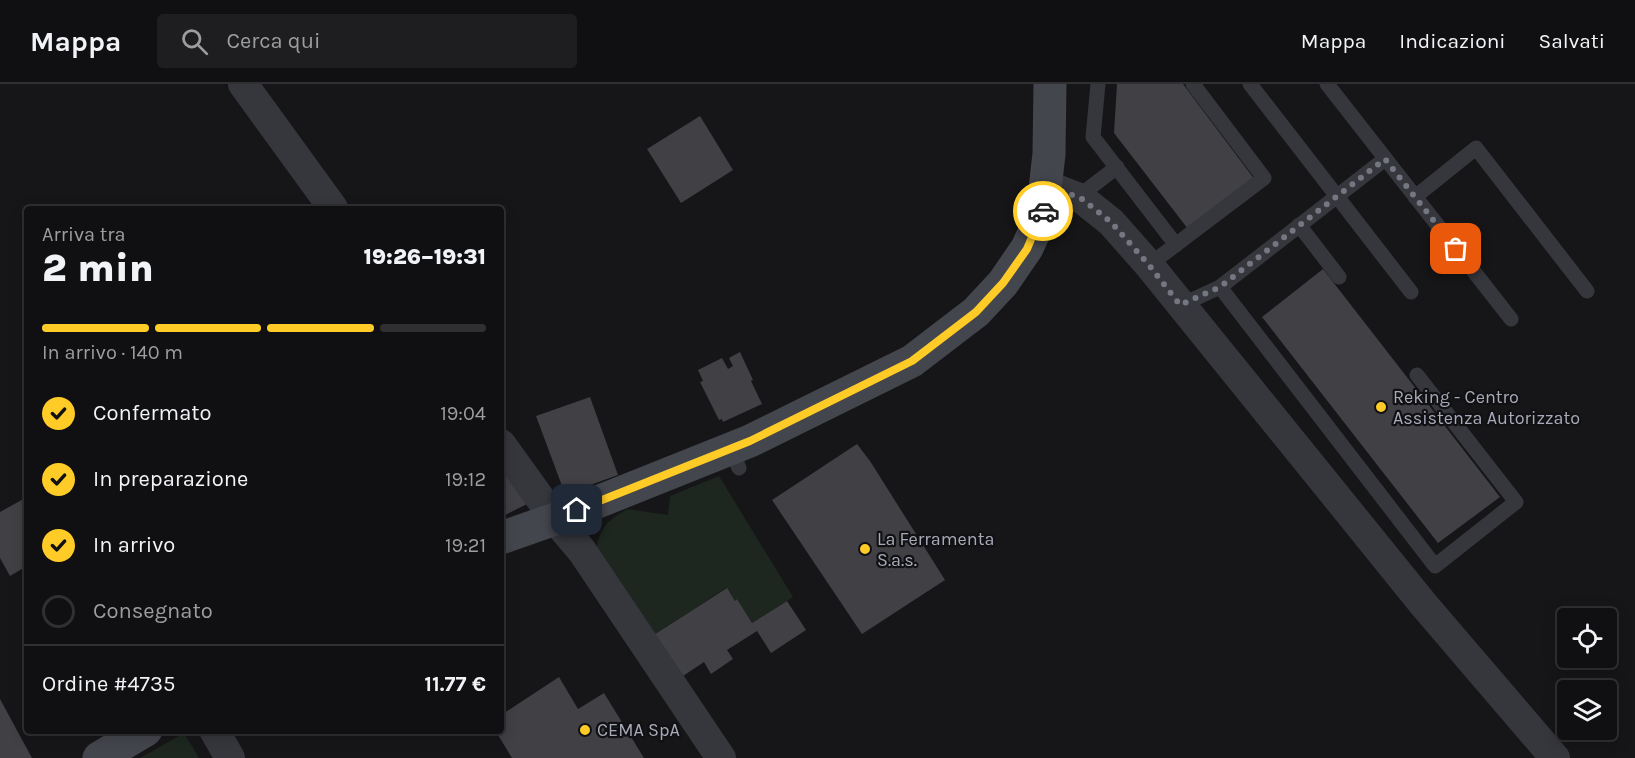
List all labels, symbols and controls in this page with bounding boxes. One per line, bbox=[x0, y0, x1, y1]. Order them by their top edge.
search box bbox=[157, 14, 577, 68]
text: Mappa bbox=[30, 25, 121, 58]
icon: search bbox=[178, 25, 211, 58]
text: Cerca qui bbox=[226, 28, 321, 54]
text: Mappa bbox=[1301, 29, 1366, 53]
text: Indicazioni bbox=[1399, 29, 1506, 53]
text: Salvati bbox=[1539, 29, 1605, 53]
courier bbox=[1013, 181, 1073, 241]
icon: car bbox=[1027, 195, 1060, 228]
text: Arriva tra bbox=[42, 223, 125, 246]
pin bbox=[1430, 223, 1481, 274]
icon: bag bbox=[1439, 232, 1472, 265]
text: 19:26–19:31 bbox=[364, 244, 486, 270]
text: 2 min bbox=[42, 245, 154, 291]
text: In arrivo · 140 m bbox=[42, 341, 183, 364]
place label: Reking - Centro Assistenza Autorizzato bbox=[1393, 386, 1580, 429]
icon: check bbox=[42, 397, 75, 430]
text: Confermato bbox=[93, 400, 212, 426]
marker: Reking - Centro Assistenza Autorizzato bbox=[1374, 400, 1388, 414]
text: 19:04 bbox=[440, 402, 486, 425]
icon: check bbox=[42, 463, 75, 496]
text: In preparazione bbox=[93, 466, 248, 492]
text: 19:12 bbox=[445, 468, 486, 491]
pin bbox=[551, 484, 602, 535]
icon: home bbox=[560, 493, 593, 526]
place label: La Ferramenta S.a.s. bbox=[877, 528, 994, 571]
icon: check bbox=[42, 529, 75, 562]
text: In arrivo bbox=[93, 532, 175, 558]
text: 19:21 bbox=[445, 534, 486, 557]
marker: La Ferramenta S.a.s. bbox=[858, 542, 872, 556]
text: Consegnato bbox=[93, 598, 213, 624]
map controls bbox=[1557, 608, 1617, 740]
button: locate bbox=[1557, 608, 1617, 668]
text: Ordine #4735 bbox=[42, 671, 175, 697]
text: 11.77 € bbox=[424, 671, 486, 697]
button: layers bbox=[1557, 680, 1617, 740]
place label: CEMA SpA bbox=[597, 719, 680, 741]
marker: CEMA SpA bbox=[578, 723, 592, 737]

